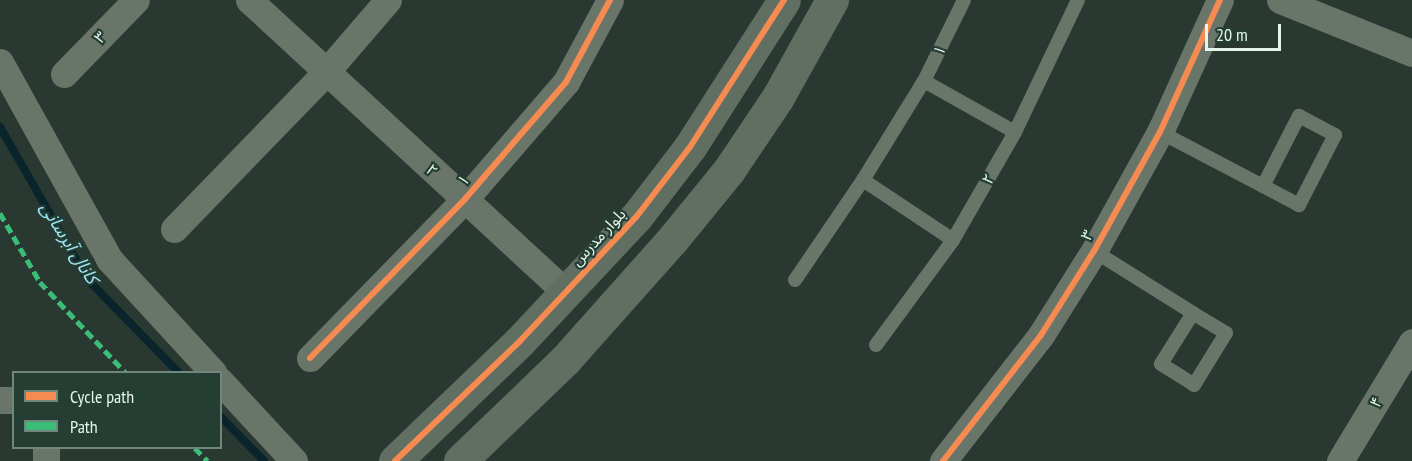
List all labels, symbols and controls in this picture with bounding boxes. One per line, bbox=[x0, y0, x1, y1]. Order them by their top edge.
scale bar bbox=[1208, 12, 1284, 50]
text: 20 m bbox=[1216, 23, 1248, 46]
street label: ۳ bbox=[90, 27, 110, 47]
street label: ۱ bbox=[928, 42, 950, 58]
street label: ۲ bbox=[422, 160, 442, 180]
street label: ۱ bbox=[453, 170, 473, 190]
street label: ۲ bbox=[977, 170, 999, 188]
water label: کانال آبرسانی bbox=[35, 198, 103, 288]
street label: بلوار مدرس bbox=[567, 204, 629, 270]
street label: ۳ bbox=[1076, 226, 1098, 244]
legend bbox=[12, 371, 222, 449]
text: Cycle path bbox=[70, 385, 134, 408]
street label: ۴ bbox=[1365, 393, 1387, 411]
text: Path bbox=[70, 415, 98, 438]

